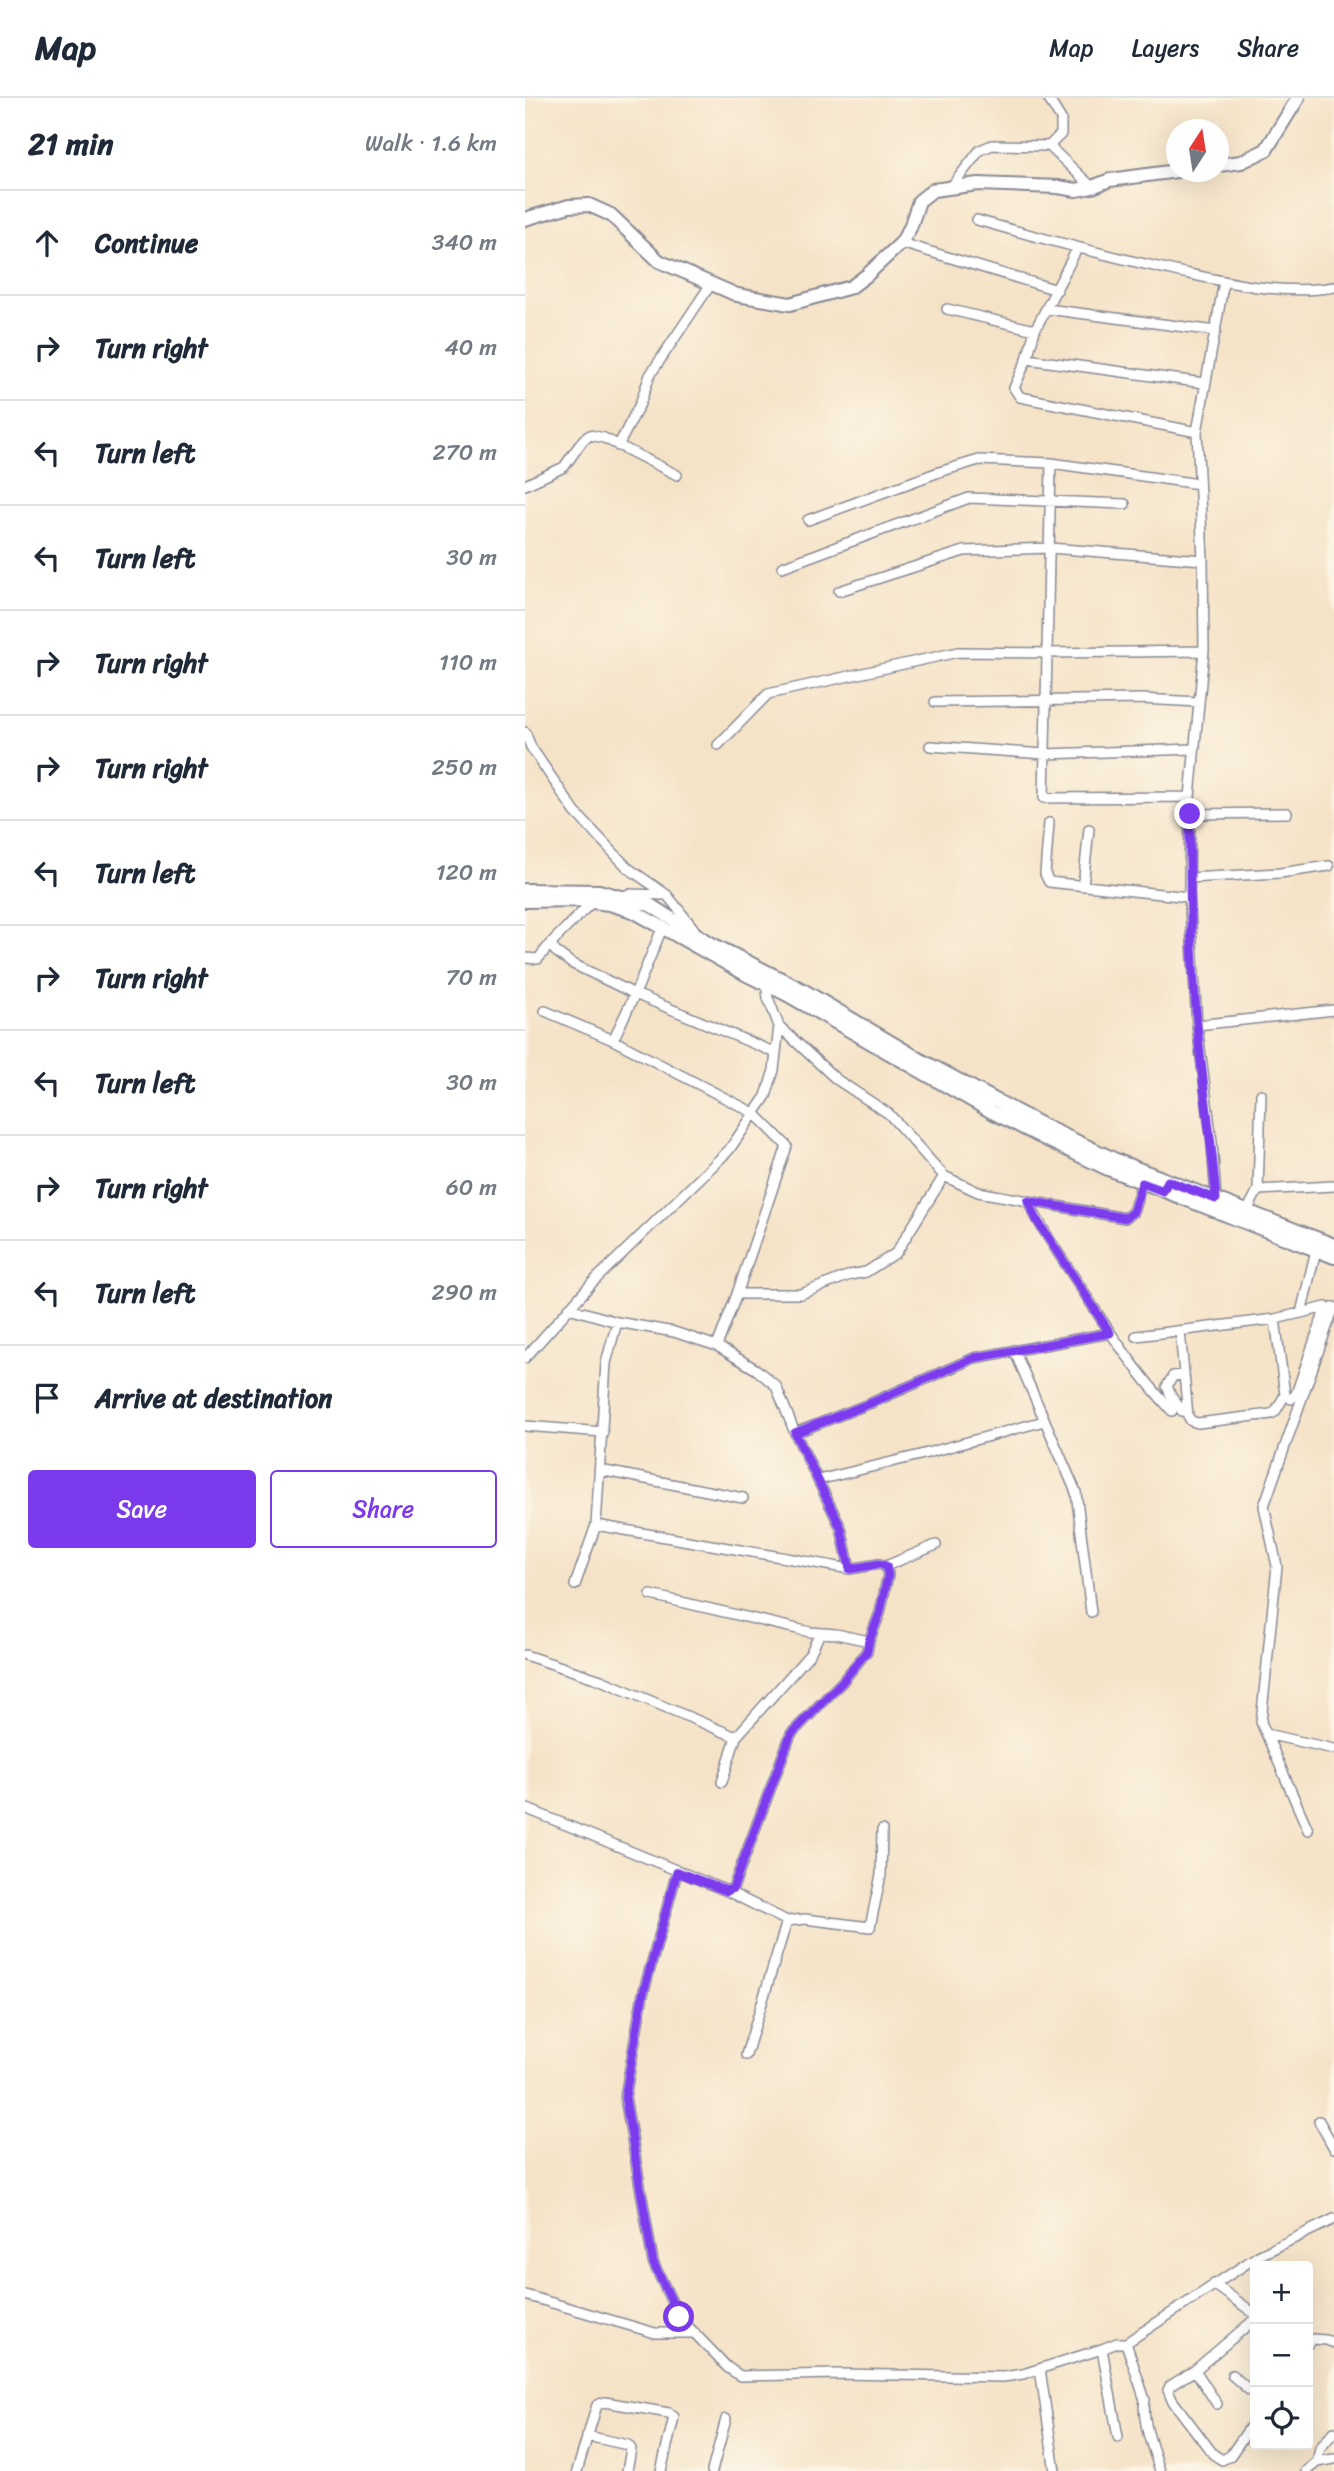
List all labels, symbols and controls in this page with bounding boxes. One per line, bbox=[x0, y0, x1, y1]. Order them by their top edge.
text: Map bbox=[35, 19, 96, 77]
text: Map bbox=[1049, 27, 1094, 69]
text: Layers bbox=[1132, 27, 1199, 69]
text: Share bbox=[1237, 27, 1299, 69]
text: 21 min bbox=[28, 117, 113, 171]
north arrow bbox=[1166, 119, 1229, 182]
text: Walk · 1.6 km bbox=[365, 123, 497, 164]
text: Continue bbox=[95, 220, 198, 266]
text: 340 m bbox=[432, 222, 497, 263]
icon: ahead bbox=[28, 224, 66, 262]
text: Turn right bbox=[95, 325, 208, 371]
text: 40 m bbox=[444, 327, 497, 368]
icon: right bbox=[28, 329, 66, 367]
text: Turn left bbox=[95, 430, 195, 476]
text: 270 m bbox=[432, 432, 497, 473]
icon: left bbox=[28, 434, 66, 472]
text: Turn left bbox=[95, 535, 195, 581]
text: 30 m bbox=[446, 537, 497, 578]
icon: left bbox=[28, 539, 66, 577]
text: Turn right bbox=[95, 640, 208, 686]
text: 110 m bbox=[439, 642, 497, 683]
icon: right bbox=[28, 644, 66, 682]
text: Turn right bbox=[95, 745, 208, 791]
text: 250 m bbox=[431, 747, 497, 788]
icon: right bbox=[28, 749, 66, 787]
route end bbox=[1174, 798, 1205, 829]
text: Turn left bbox=[95, 850, 195, 896]
text: 120 m bbox=[436, 852, 497, 893]
icon: left bbox=[28, 854, 66, 892]
text: Turn right bbox=[95, 955, 208, 1001]
text: 70 m bbox=[446, 957, 497, 998]
icon: right bbox=[28, 959, 66, 997]
text: Turn left bbox=[95, 1060, 195, 1106]
text: 30 m bbox=[446, 1062, 497, 1103]
icon: left bbox=[28, 1064, 66, 1102]
text: Turn right bbox=[95, 1165, 208, 1211]
text: 60 m bbox=[446, 1167, 497, 1208]
icon: right bbox=[28, 1169, 66, 1207]
text: Turn left bbox=[95, 1270, 195, 1316]
text: 290 m bbox=[431, 1272, 497, 1313]
icon: left bbox=[28, 1274, 66, 1312]
text: Arrive at destination bbox=[95, 1375, 332, 1421]
icon: arrive bbox=[28, 1379, 66, 1417]
button: Save bbox=[28, 1470, 256, 1548]
button: Share bbox=[270, 1470, 497, 1548]
map controls bbox=[1250, 2261, 1313, 2450]
button: + bbox=[1250, 2261, 1313, 2324]
route start bbox=[663, 2301, 694, 2332]
button: − bbox=[1250, 2324, 1313, 2387]
button: locate bbox=[1250, 2387, 1313, 2450]

